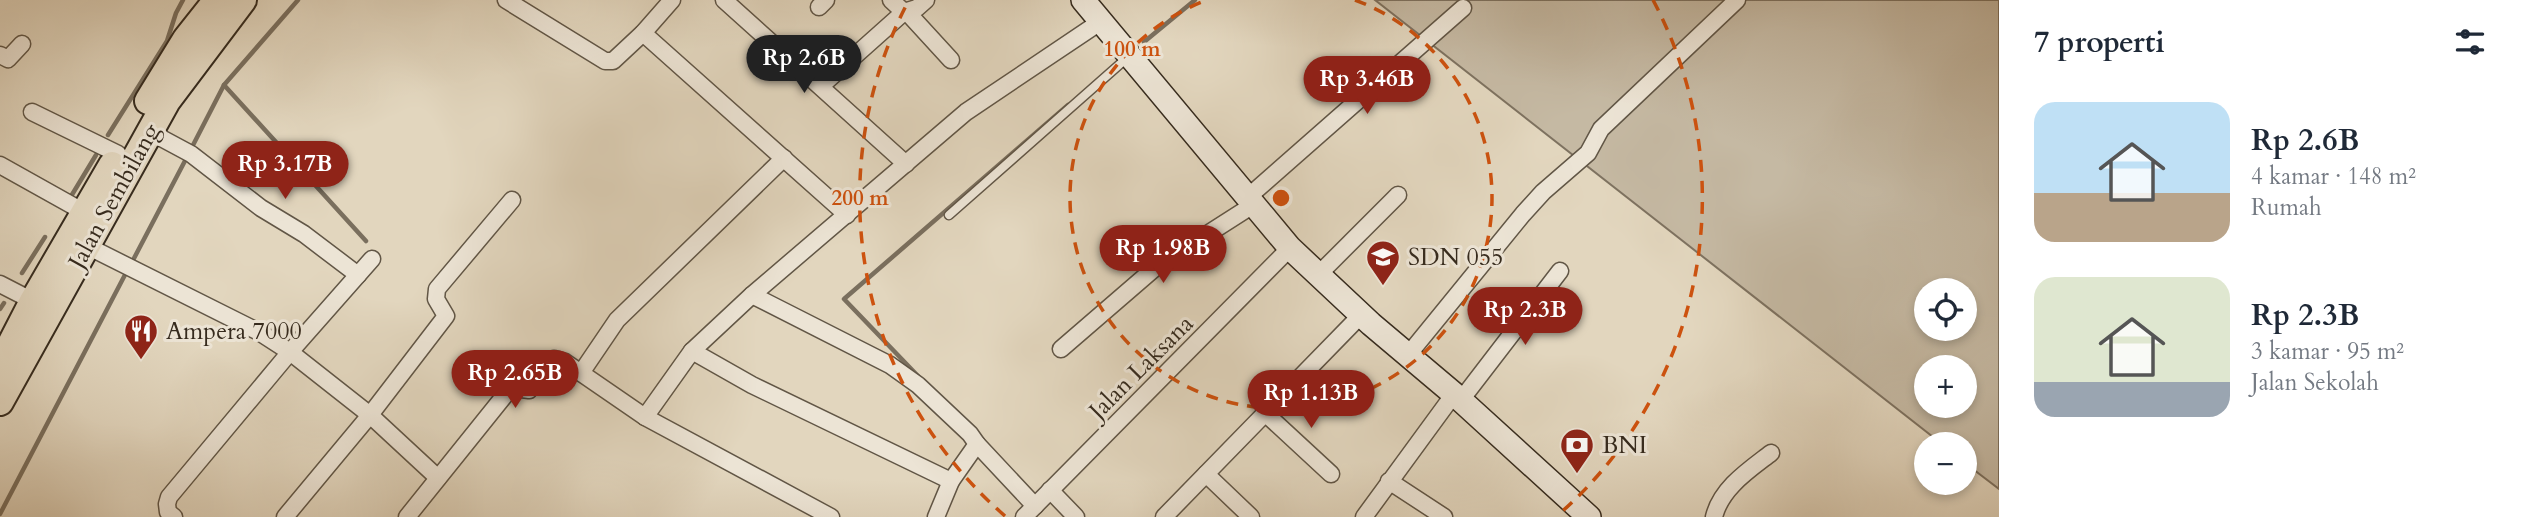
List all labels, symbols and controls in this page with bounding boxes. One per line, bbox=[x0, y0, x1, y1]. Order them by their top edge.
text: 7 properti bbox=[2034, 22, 2165, 63]
icon: filters bbox=[2451, 23, 2489, 61]
text: 100 m bbox=[1103, 35, 1161, 64]
pin: Rp 2.6B bbox=[739, 36, 869, 95]
text: Rp 2.6B bbox=[762, 42, 846, 73]
pin: Rp 3.46B bbox=[1295, 57, 1439, 116]
text: Rp 3.46B bbox=[1320, 63, 1414, 94]
street label: Jalan Sembilang bbox=[59, 117, 168, 277]
text: Rp 2.6B bbox=[2251, 120, 2359, 161]
icon: home bbox=[2090, 130, 2174, 214]
pin: Rp 3.17B bbox=[213, 142, 357, 201]
text: Rp 3.17B bbox=[238, 148, 332, 179]
text: 4 kamar · 148 m² bbox=[2251, 161, 2416, 192]
text: 200 m bbox=[831, 184, 889, 213]
centre of rings bbox=[1269, 186, 1293, 210]
text: Rumah bbox=[2251, 192, 2322, 223]
pin: Rp 1.98B bbox=[1091, 226, 1235, 285]
text: Rp 1.98B bbox=[1116, 232, 1210, 263]
school or university icon: SDN 055 bbox=[1364, 238, 1402, 287]
place label: SDN 055 bbox=[1408, 241, 1503, 274]
map controls bbox=[1914, 278, 1977, 495]
button: locate bbox=[1914, 278, 1977, 341]
pin: Rp 2.3B bbox=[1460, 288, 1590, 347]
text: Rp 2.3B bbox=[1483, 294, 1567, 325]
text: Rp 2.3B bbox=[2251, 295, 2359, 336]
icon: home bbox=[2090, 305, 2174, 389]
street label: Jalan Laksana bbox=[1080, 307, 1201, 429]
restaurant icon: Ampera 7000 bbox=[122, 312, 160, 361]
place label: Ampera 7000 bbox=[166, 315, 302, 348]
text: 3 kamar · 95 m² bbox=[2251, 336, 2404, 367]
pin: Rp 2.65B bbox=[443, 350, 587, 410]
button: + bbox=[1914, 355, 1977, 418]
text: Rp 2.65B bbox=[468, 357, 562, 388]
text: Jalan Sekolah bbox=[2251, 367, 2379, 398]
pin: Rp 1.13B bbox=[1239, 370, 1383, 430]
text: Rp 1.13B bbox=[1264, 377, 1358, 408]
bank icon: BNI bbox=[1558, 426, 1596, 475]
place label: BNI bbox=[1602, 429, 1647, 462]
button: − bbox=[1914, 432, 1977, 495]

